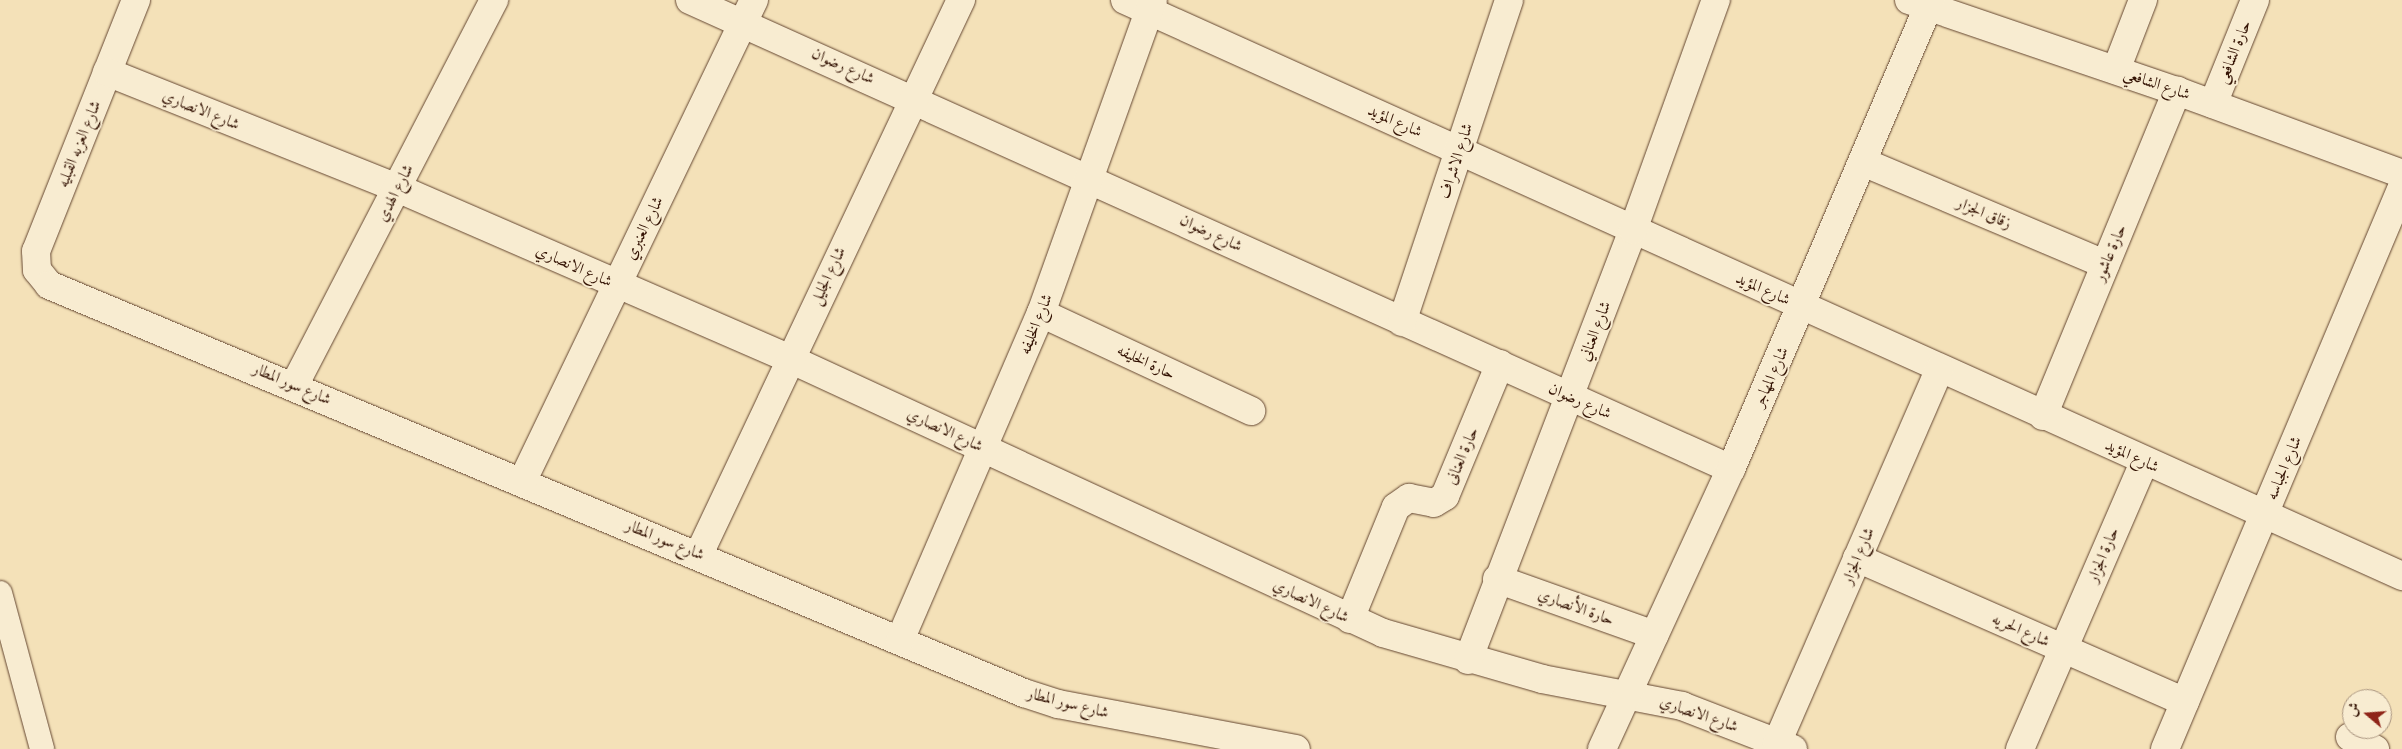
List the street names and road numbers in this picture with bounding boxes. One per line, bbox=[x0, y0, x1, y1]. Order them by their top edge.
street label: حارة الشافعي bbox=[2213, 17, 2255, 87]
street label: شارع رضوان bbox=[809, 44, 877, 88]
street label: شارع الشافعي bbox=[2121, 64, 2193, 104]
street label: شارع الانصاري bbox=[160, 86, 242, 134]
street label: شارع العزبه القبليه bbox=[53, 98, 105, 190]
street label: شارع المؤيد bbox=[1365, 101, 1425, 141]
street label: شارع الاشراف bbox=[1435, 121, 1477, 201]
street label: شارع الهدي bbox=[372, 161, 418, 225]
street label: شارع العنبري bbox=[620, 193, 668, 263]
street label: زقاق الجزار bbox=[1954, 193, 2014, 233]
street label: شارع رضوان bbox=[1177, 210, 1245, 256]
street label: حارة عاشور bbox=[2089, 222, 2131, 284]
street label: شارع الانصاري bbox=[533, 241, 615, 291]
street label: شارع الجليل bbox=[806, 244, 850, 308]
street label: شارع المؤيد bbox=[1733, 269, 1793, 309]
street label: شارع الخليفه bbox=[1015, 291, 1057, 357]
street label: شارع العناني bbox=[1575, 298, 1615, 364]
street label: حارة الخليفه bbox=[1114, 340, 1178, 384]
street label: شارع المهاجر bbox=[1749, 344, 1793, 410]
street label: شارع سور المطار bbox=[250, 359, 334, 409]
street label: شارع رضوان bbox=[1546, 379, 1614, 423]
street label: شارع الانصاري bbox=[904, 404, 986, 456]
street label: حارة العنانى bbox=[1441, 424, 1483, 488]
street label: شارع الجباسه bbox=[2262, 433, 2306, 503]
street label: شارع المؤيد bbox=[2102, 435, 2162, 477]
street label: شارع سور المطار bbox=[623, 515, 707, 565]
street label: شارع الجزار bbox=[1837, 525, 1879, 587]
street label: حارة الجزار bbox=[2083, 525, 2123, 585]
street label: شارع الانصاري bbox=[1270, 575, 1352, 627]
street label: حارة الأنصاري bbox=[1535, 584, 1617, 630]
street label: شارع الحريه bbox=[1989, 609, 2053, 651]
street label: شارع سور المطار bbox=[1025, 684, 1111, 722]
street label: شارع الانصاري bbox=[1657, 692, 1741, 736]

